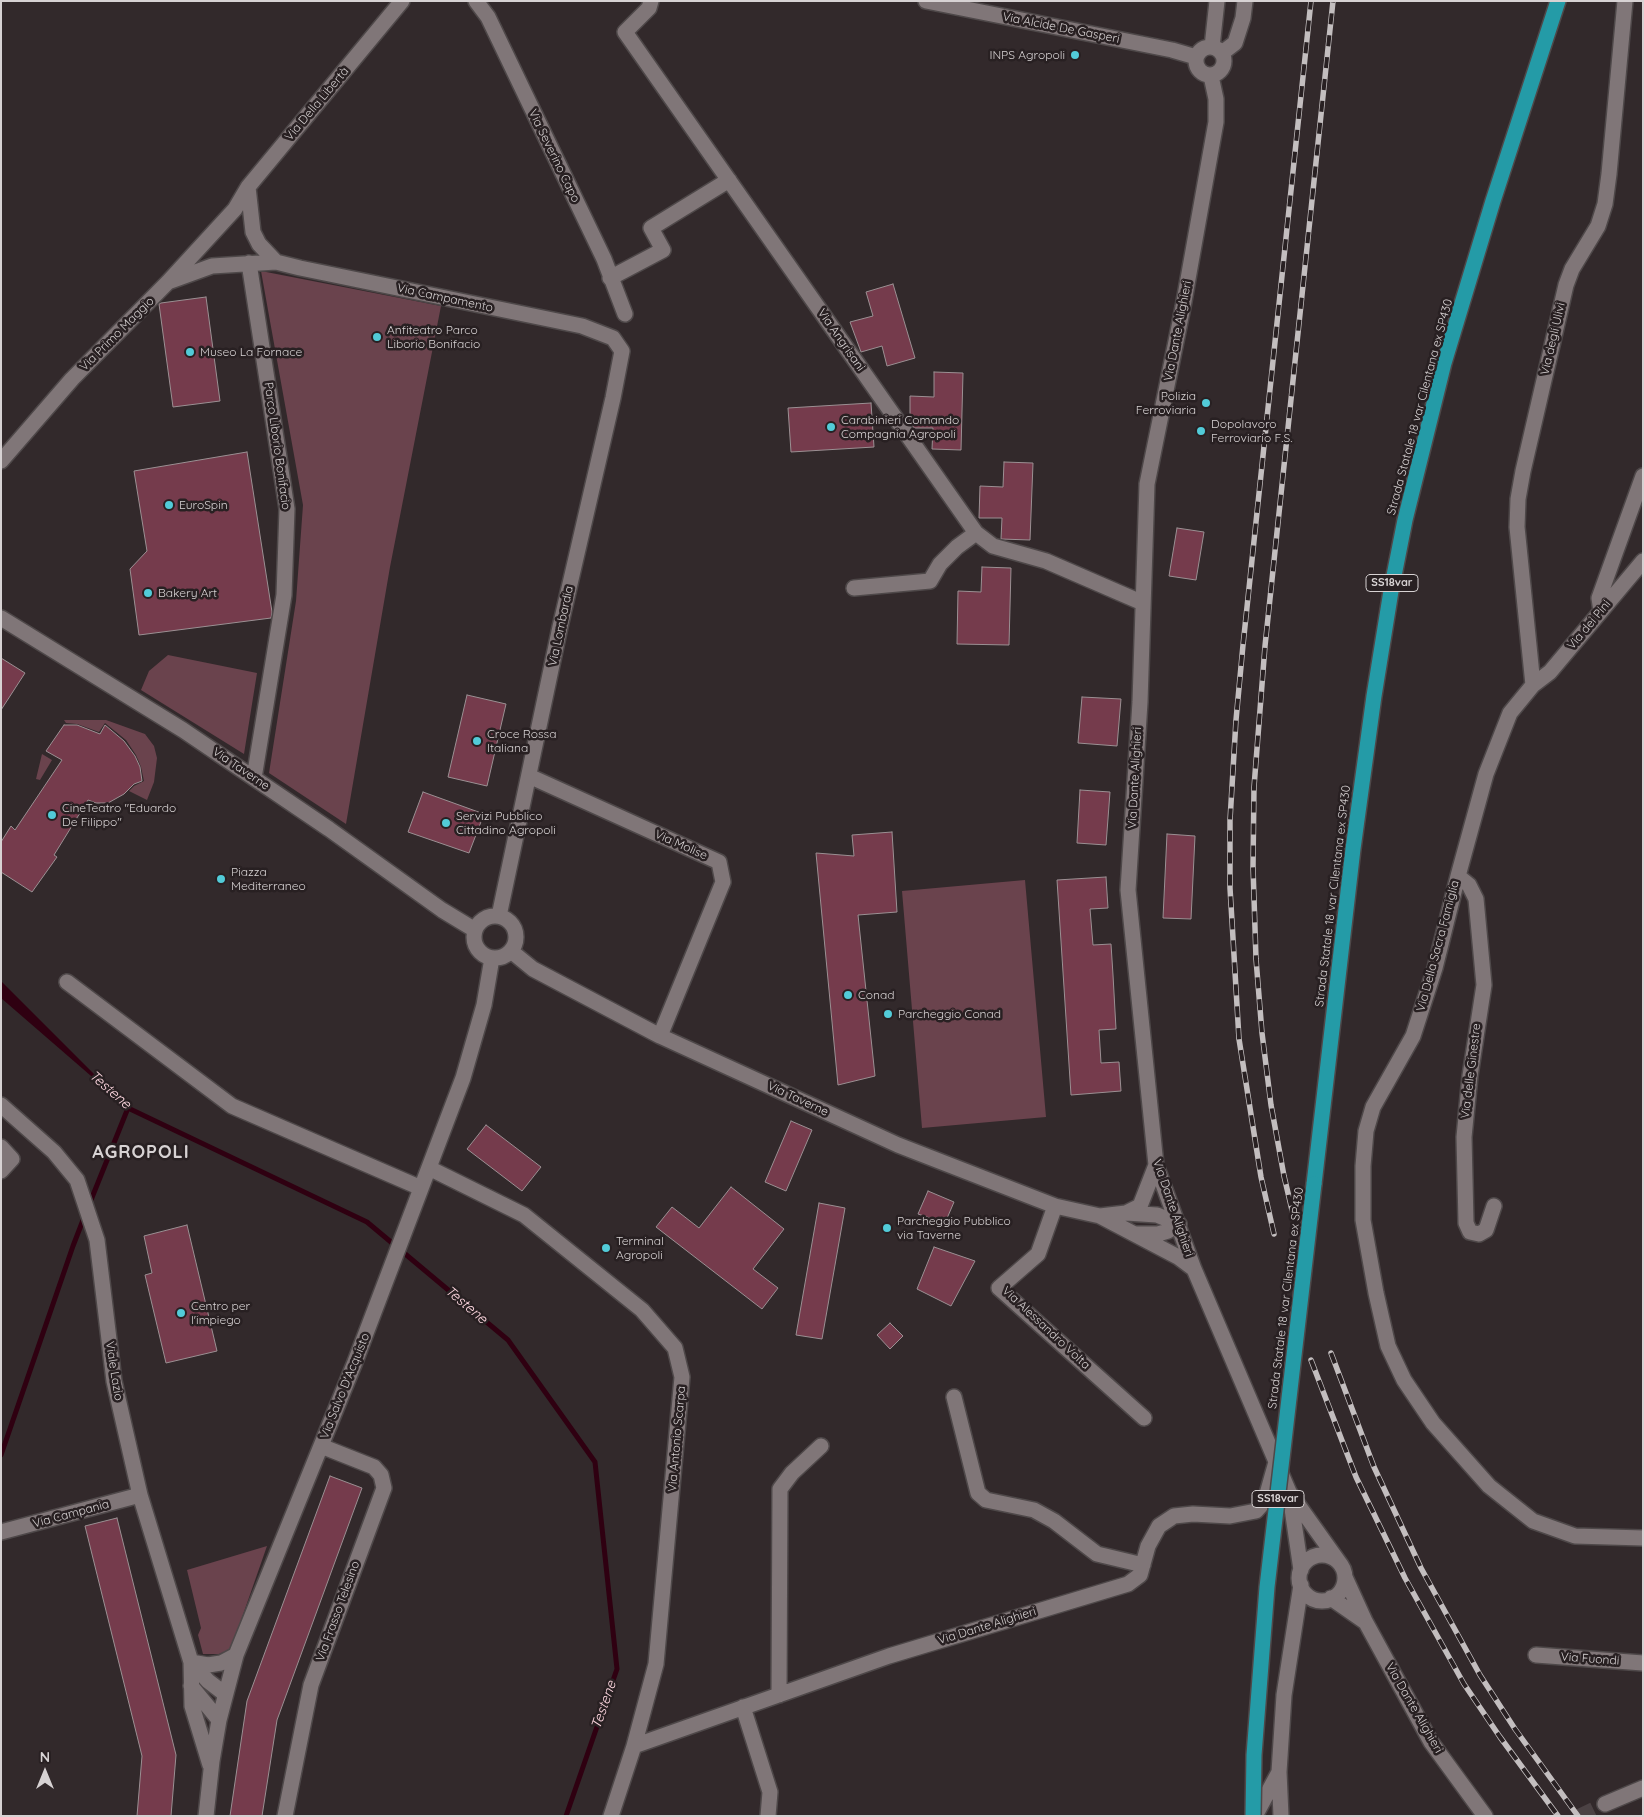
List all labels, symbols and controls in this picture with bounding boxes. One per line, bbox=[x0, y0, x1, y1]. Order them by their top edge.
street label: Via Alcide De Gasperi bbox=[1001, 10, 1121, 46]
place label: INPS Agropoli bbox=[989, 48, 1065, 62]
marker: INPS Agropoli bbox=[1069, 49, 1081, 61]
street label: Via Della Libertà bbox=[282, 64, 352, 144]
street label: Via Severino Capo bbox=[525, 107, 583, 205]
street label: Via Dante Alighieri bbox=[1161, 280, 1195, 382]
street label: Via Campamento bbox=[396, 281, 494, 315]
street label: Via Primo Maggio bbox=[77, 294, 157, 374]
street label: Strada Statale 18 var Cilentana ex SP430 bbox=[1384, 297, 1456, 517]
street label: Via degli Ulivi bbox=[1538, 301, 1568, 377]
street label: Via Angrisani bbox=[814, 306, 868, 374]
place label: Anfiteatro Parco Liborio Bonifacio bbox=[387, 323, 480, 351]
marker: Anfiteatro Parco Liborio Bonifacio bbox=[371, 331, 383, 343]
place label: Museo La Fornace bbox=[200, 345, 302, 359]
marker: Museo La Fornace bbox=[184, 346, 196, 358]
street label: Parco Liborio Bonifacio bbox=[261, 381, 293, 511]
place label: Polizia Ferroviaria bbox=[1136, 389, 1196, 417]
marker: Polizia Ferroviaria bbox=[1200, 397, 1212, 409]
place label: Carabinieri Comando Compagnia Agropoli bbox=[841, 413, 959, 441]
place label: Dopolavoro Ferroviario F.S. bbox=[1211, 417, 1292, 445]
marker: Carabinieri Comando Compagnia Agropoli bbox=[825, 421, 837, 433]
marker: Dopolavoro Ferroviario F.S. bbox=[1195, 425, 1207, 437]
place label: EuroSpin bbox=[179, 498, 228, 512]
marker: EuroSpin bbox=[163, 499, 175, 511]
road number: SS18var bbox=[1366, 574, 1418, 592]
street label: Via Lombardia bbox=[545, 585, 577, 667]
place label: Bakery Art bbox=[158, 586, 217, 600]
marker: Bakery Art bbox=[142, 587, 154, 599]
street label: Via dei Pini bbox=[1564, 597, 1614, 653]
place label: Croce Rossa Italiana bbox=[487, 727, 557, 755]
street label: Via Dante Alighieri bbox=[1125, 727, 1145, 829]
marker: Croce Rossa Italiana bbox=[471, 735, 483, 747]
street label: Via Taverne bbox=[210, 745, 272, 793]
street label: Strada Statale 18 var Cilentana ex SP430 bbox=[1312, 784, 1354, 1008]
place label: CineTeatro "Eduardo De Filippo" bbox=[62, 801, 176, 829]
marker: CineTeatro "Eduardo De Filippo" bbox=[46, 809, 58, 821]
place label: Servizi Pubblico Cittadino Agropoli bbox=[456, 809, 556, 837]
marker: Servizi Pubblico Cittadino Agropoli bbox=[440, 817, 452, 829]
street label: Via Molise bbox=[652, 827, 710, 863]
place label: Piazza Mediterraneo bbox=[231, 865, 306, 893]
marker: Piazza Mediterraneo bbox=[215, 873, 227, 885]
street label: Via Della Sacra Famiglia bbox=[1414, 879, 1462, 1013]
place label: Conad bbox=[858, 988, 895, 1002]
marker: Conad bbox=[842, 989, 854, 1001]
place label: Parcheggio Conad bbox=[898, 1007, 1001, 1021]
marker: Parcheggio Conad bbox=[882, 1008, 894, 1020]
street label: Via delle Ginestre bbox=[1458, 1022, 1484, 1120]
water label: Testene bbox=[86, 1067, 134, 1113]
street label: Via Taverne bbox=[765, 1079, 831, 1119]
district label: AGROPOLI bbox=[91, 1142, 191, 1164]
street label: Via Dante Alighieri bbox=[1150, 1157, 1196, 1259]
street label: Strada Statale 18 var Cilentana ex SP430 bbox=[1265, 1186, 1307, 1410]
place label: Parcheggio Pubblico via Taverne bbox=[897, 1214, 1011, 1242]
marker: Parcheggio Pubblico via Taverne bbox=[881, 1222, 893, 1234]
place label: Terminal Agropoli bbox=[616, 1234, 664, 1262]
marker: Terminal Agropoli bbox=[600, 1242, 612, 1254]
water label: Testene bbox=[442, 1283, 490, 1327]
street label: Via Alessandro Volta bbox=[999, 1284, 1093, 1372]
place label: Centro per l'impiego bbox=[191, 1299, 250, 1327]
marker: Centro per l'impiego bbox=[175, 1307, 187, 1319]
street label: Via Salvo D'Acquisto bbox=[317, 1331, 373, 1441]
street label: Viale Lazio bbox=[102, 1340, 126, 1402]
street label: Via Antonio Scarpa bbox=[665, 1385, 689, 1493]
road number: SS18var bbox=[1252, 1490, 1304, 1508]
street label: Via Campania bbox=[31, 1497, 111, 1531]
street label: Via Frasso Telesino bbox=[313, 1559, 363, 1663]
street label: Via Dante Alighieri bbox=[936, 1604, 1038, 1648]
street label: Via Fuondi bbox=[1560, 1650, 1620, 1668]
street label: Via Dante Alighieri bbox=[1382, 1660, 1446, 1756]
water label: Testene bbox=[588, 1679, 620, 1731]
north arrow bbox=[20, 1747, 70, 1797]
text: N bbox=[40, 1748, 50, 1766]

